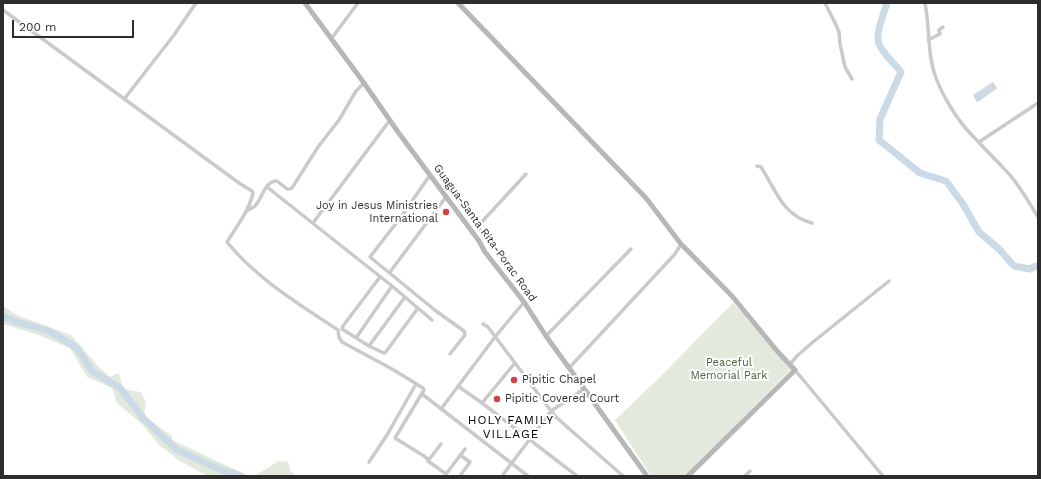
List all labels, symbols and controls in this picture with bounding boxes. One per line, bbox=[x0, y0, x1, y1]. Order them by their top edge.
scale bar bbox=[14, 12, 136, 38]
text: 200 m bbox=[19, 20, 56, 34]
street label: Guagua-Santa Rita-Porac Road bbox=[431, 162, 539, 304]
place label: Joy in Jesus Ministries International bbox=[316, 199, 438, 225]
marker: Joy in Jesus Ministries International bbox=[441, 207, 451, 217]
park label: Peaceful Memorial Park bbox=[690, 356, 768, 382]
place label: Pipitic Chapel bbox=[522, 373, 596, 387]
marker: Pipitic Chapel bbox=[509, 375, 519, 385]
place label: Pipitic Covered Court bbox=[505, 392, 619, 406]
marker: Pipitic Covered Court bbox=[492, 394, 502, 404]
district label: HOLY FAMILY VILLAGE bbox=[468, 413, 554, 441]

